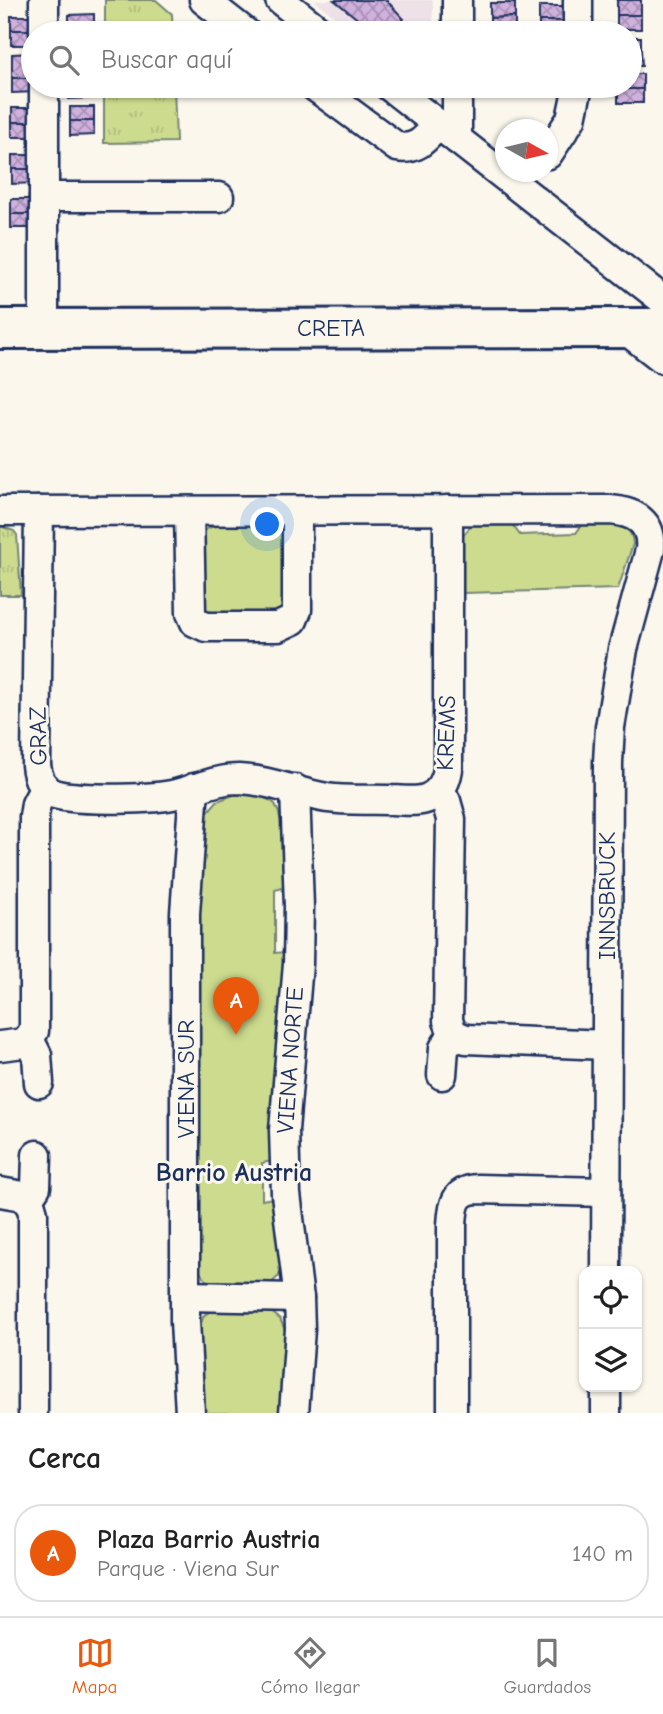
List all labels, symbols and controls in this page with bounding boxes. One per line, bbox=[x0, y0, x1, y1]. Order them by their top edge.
search box bbox=[21, 21, 642, 98]
icon: search bbox=[45, 41, 83, 79]
text: Buscar aquí bbox=[101, 45, 232, 75]
north arrow bbox=[495, 119, 558, 182]
street label: CRETA bbox=[297, 314, 365, 342]
your location bbox=[250, 507, 284, 541]
street label: KREMS bbox=[431, 695, 461, 771]
street label: GRAZ bbox=[23, 706, 53, 766]
street label: INNSBRUCK bbox=[593, 832, 621, 960]
pin: A bbox=[213, 977, 259, 1035]
street label: VIENA NORTE bbox=[271, 986, 309, 1134]
street label: VIENA SUR bbox=[172, 1020, 200, 1138]
district label: Barrio Austria bbox=[156, 1158, 312, 1188]
map controls bbox=[579, 1266, 642, 1392]
button: locate bbox=[579, 1266, 642, 1329]
button: layers bbox=[579, 1329, 642, 1392]
text: Cerca bbox=[28, 1441, 101, 1476]
text: Plaza Barrio Austria bbox=[97, 1525, 320, 1555]
text: A bbox=[47, 1540, 59, 1567]
text: 140 m bbox=[572, 1540, 633, 1567]
text: Parque · Viena Sur bbox=[97, 1555, 279, 1582]
tab: Mapa bbox=[72, 1634, 117, 1698]
tab: Cómo llegar bbox=[261, 1634, 360, 1698]
tab: Guardados bbox=[503, 1634, 591, 1698]

